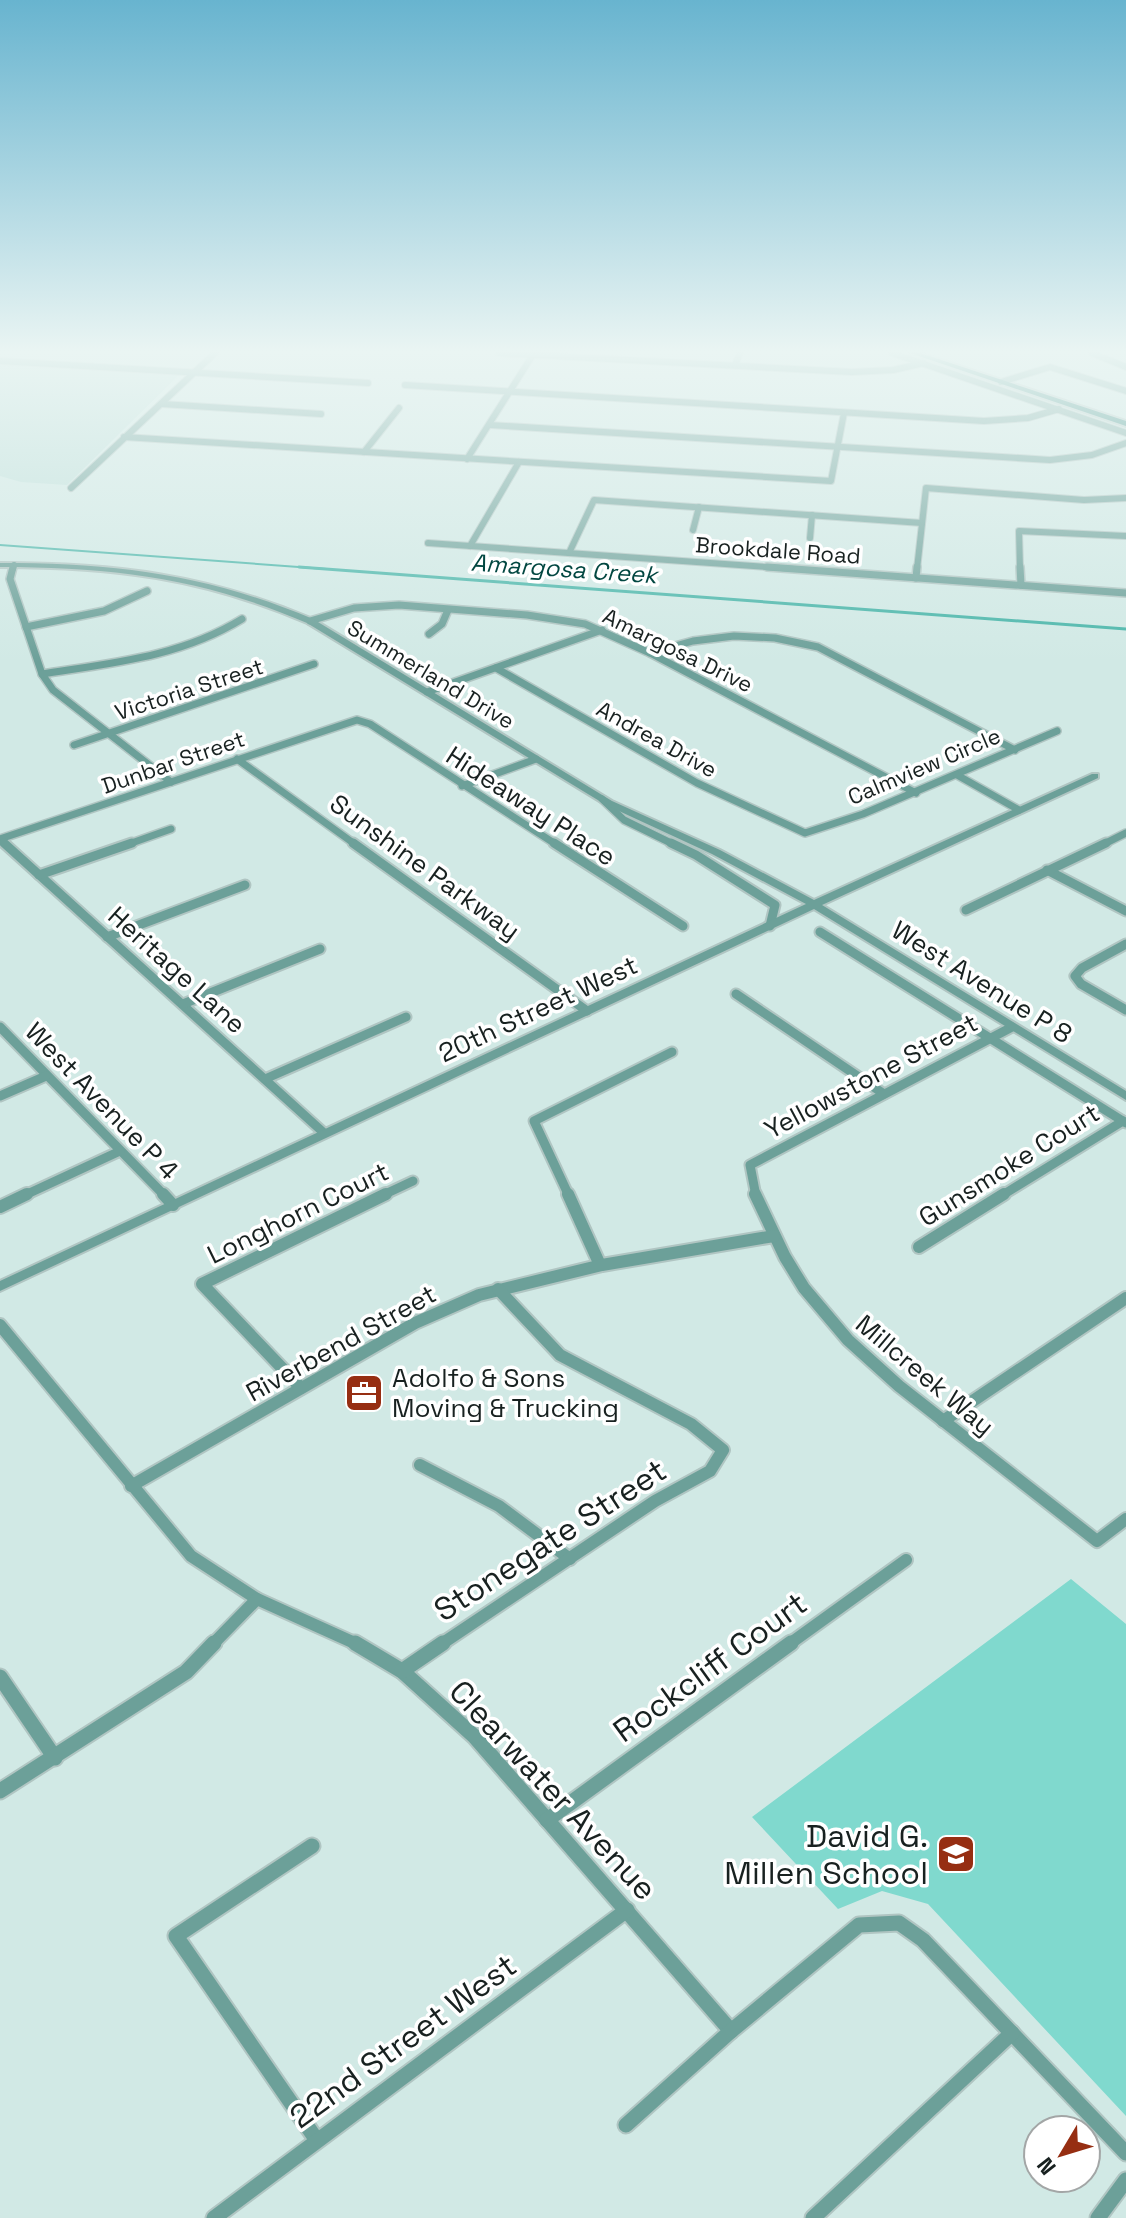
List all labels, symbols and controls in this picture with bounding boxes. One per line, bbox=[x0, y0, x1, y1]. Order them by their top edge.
street label: Brookdale Road bbox=[694, 530, 862, 570]
water label: Amargosa Creek bbox=[470, 547, 661, 591]
street label: Amargosa Drive bbox=[598, 602, 758, 698]
street label: Summerland Drive bbox=[342, 613, 520, 735]
street label: Victoria Street bbox=[111, 652, 267, 726]
street label: Andrea Drive bbox=[592, 694, 722, 784]
street label: Calmview Circle bbox=[843, 721, 1005, 811]
street label: Dunbar Street bbox=[98, 724, 248, 800]
street label: Hideaway Place bbox=[440, 738, 622, 874]
street label: Sunshine Parkway bbox=[323, 787, 527, 947]
street label: Heritage Lane bbox=[101, 899, 253, 1041]
street label: West Avenue P 8 bbox=[885, 913, 1079, 1051]
street label: 20th Street West bbox=[433, 948, 643, 1070]
street label: Yellowstone Street bbox=[759, 1005, 983, 1147]
street label: West Avenue P 4 bbox=[18, 1015, 186, 1187]
street label: Gunsmoke Court bbox=[912, 1096, 1106, 1234]
street label: Longhorn Court bbox=[202, 1154, 394, 1272]
street label: Riverbend Street bbox=[240, 1277, 442, 1409]
street label: Millcreek Way bbox=[849, 1307, 1001, 1443]
place label: Adolfo & Sons Moving & Trucking bbox=[392, 1361, 619, 1425]
office icon: Adolfo & Sons Moving & Trucking bbox=[343, 1372, 385, 1414]
street label: Stonegate Street bbox=[426, 1450, 674, 1630]
street label: Rockcliff Court bbox=[605, 1583, 815, 1751]
street label: Clearwater Avenue bbox=[441, 1672, 665, 1908]
place label: David G. Millen School bbox=[724, 1816, 928, 1893]
school or university icon: David G. Millen School bbox=[935, 1833, 977, 1875]
street label: 22nd Street West bbox=[282, 1945, 524, 2137]
north arrow bbox=[1022, 2114, 1102, 2194]
text: N bbox=[1031, 2152, 1062, 2181]

